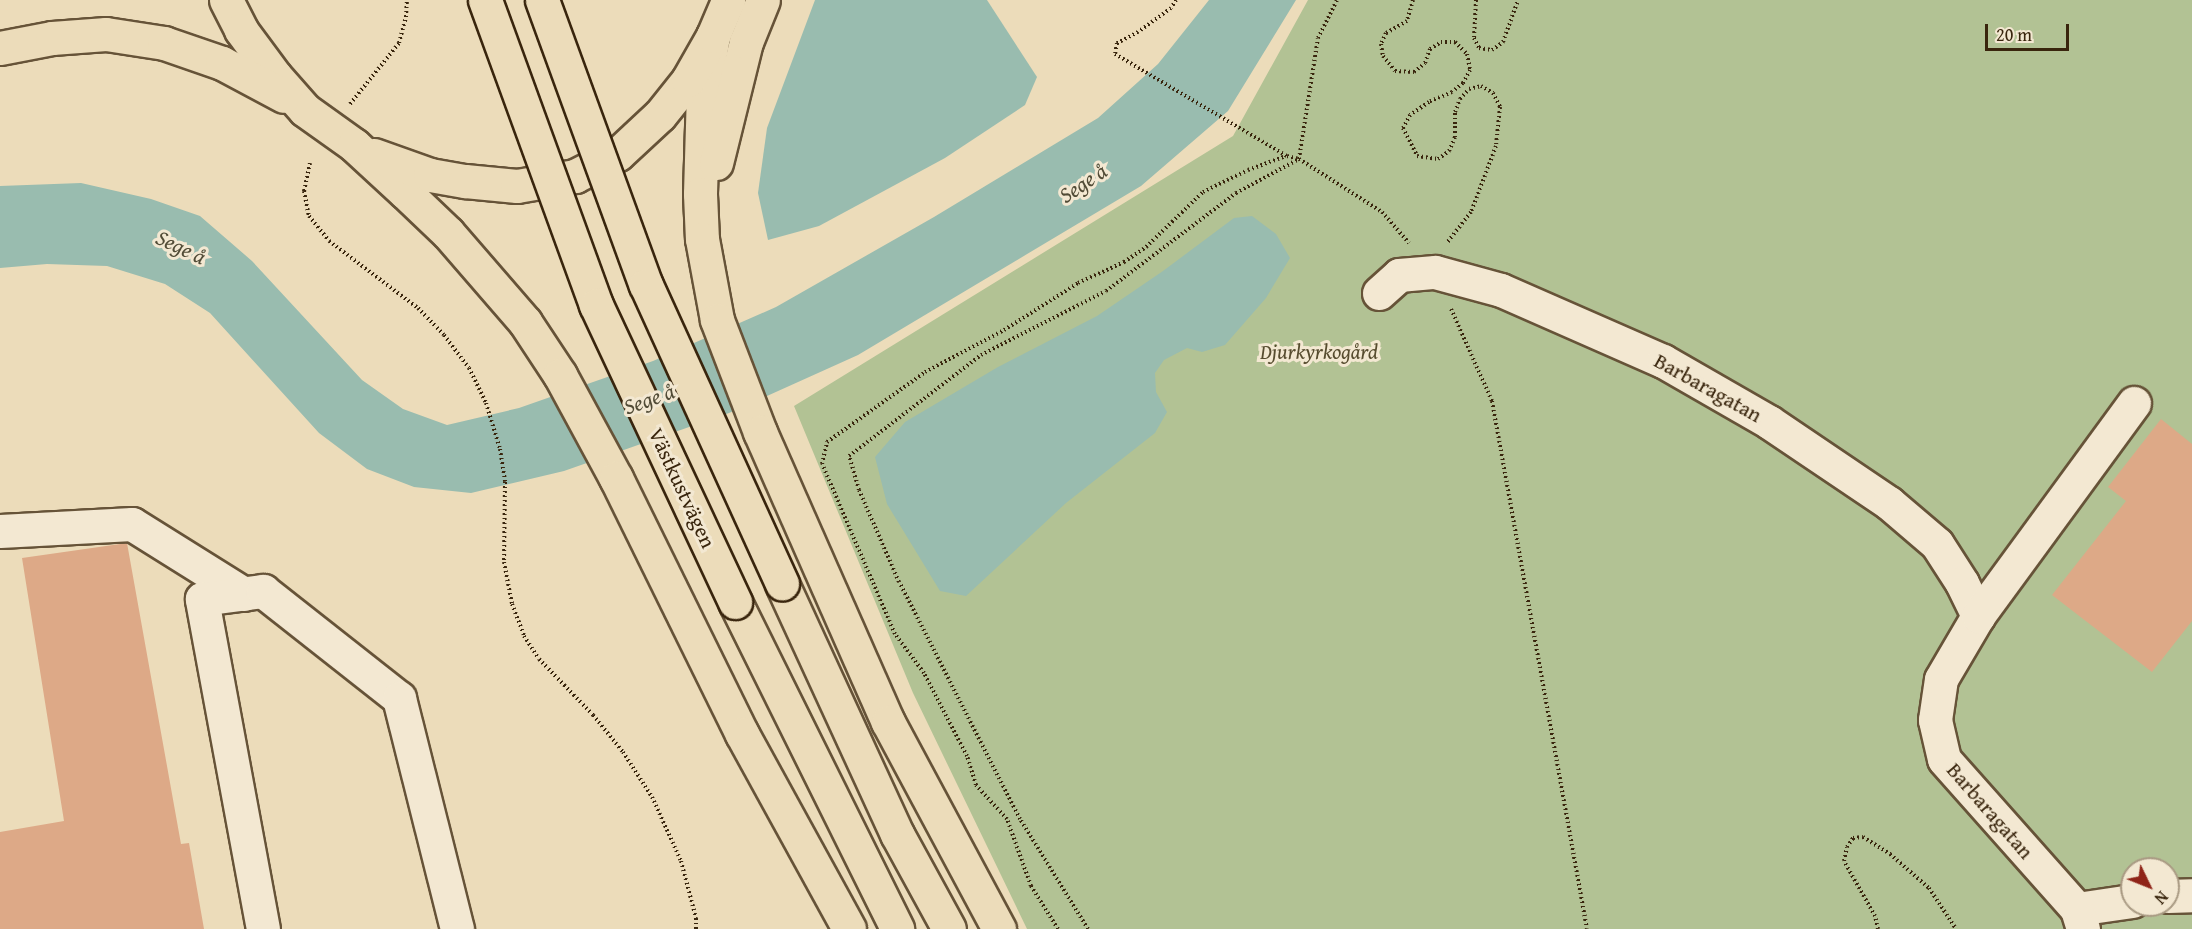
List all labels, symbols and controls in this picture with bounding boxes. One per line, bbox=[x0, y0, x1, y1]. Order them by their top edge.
scale bar bbox=[1988, 12, 2072, 50]
text: 20 m bbox=[1996, 21, 2032, 48]
water label: Sege å bbox=[1054, 157, 1112, 209]
water label: Sege å bbox=[152, 224, 210, 270]
park label: Djurkyrkogård bbox=[1260, 339, 1378, 365]
street label: Barbaragatan bbox=[1650, 348, 1766, 428]
water label: Sege å bbox=[620, 378, 678, 420]
street label: Västkustvägen bbox=[643, 424, 721, 552]
street label: Barbaragatan bbox=[1941, 758, 2039, 864]
north arrow bbox=[2120, 857, 2180, 917]
text: N bbox=[2149, 886, 2174, 910]

